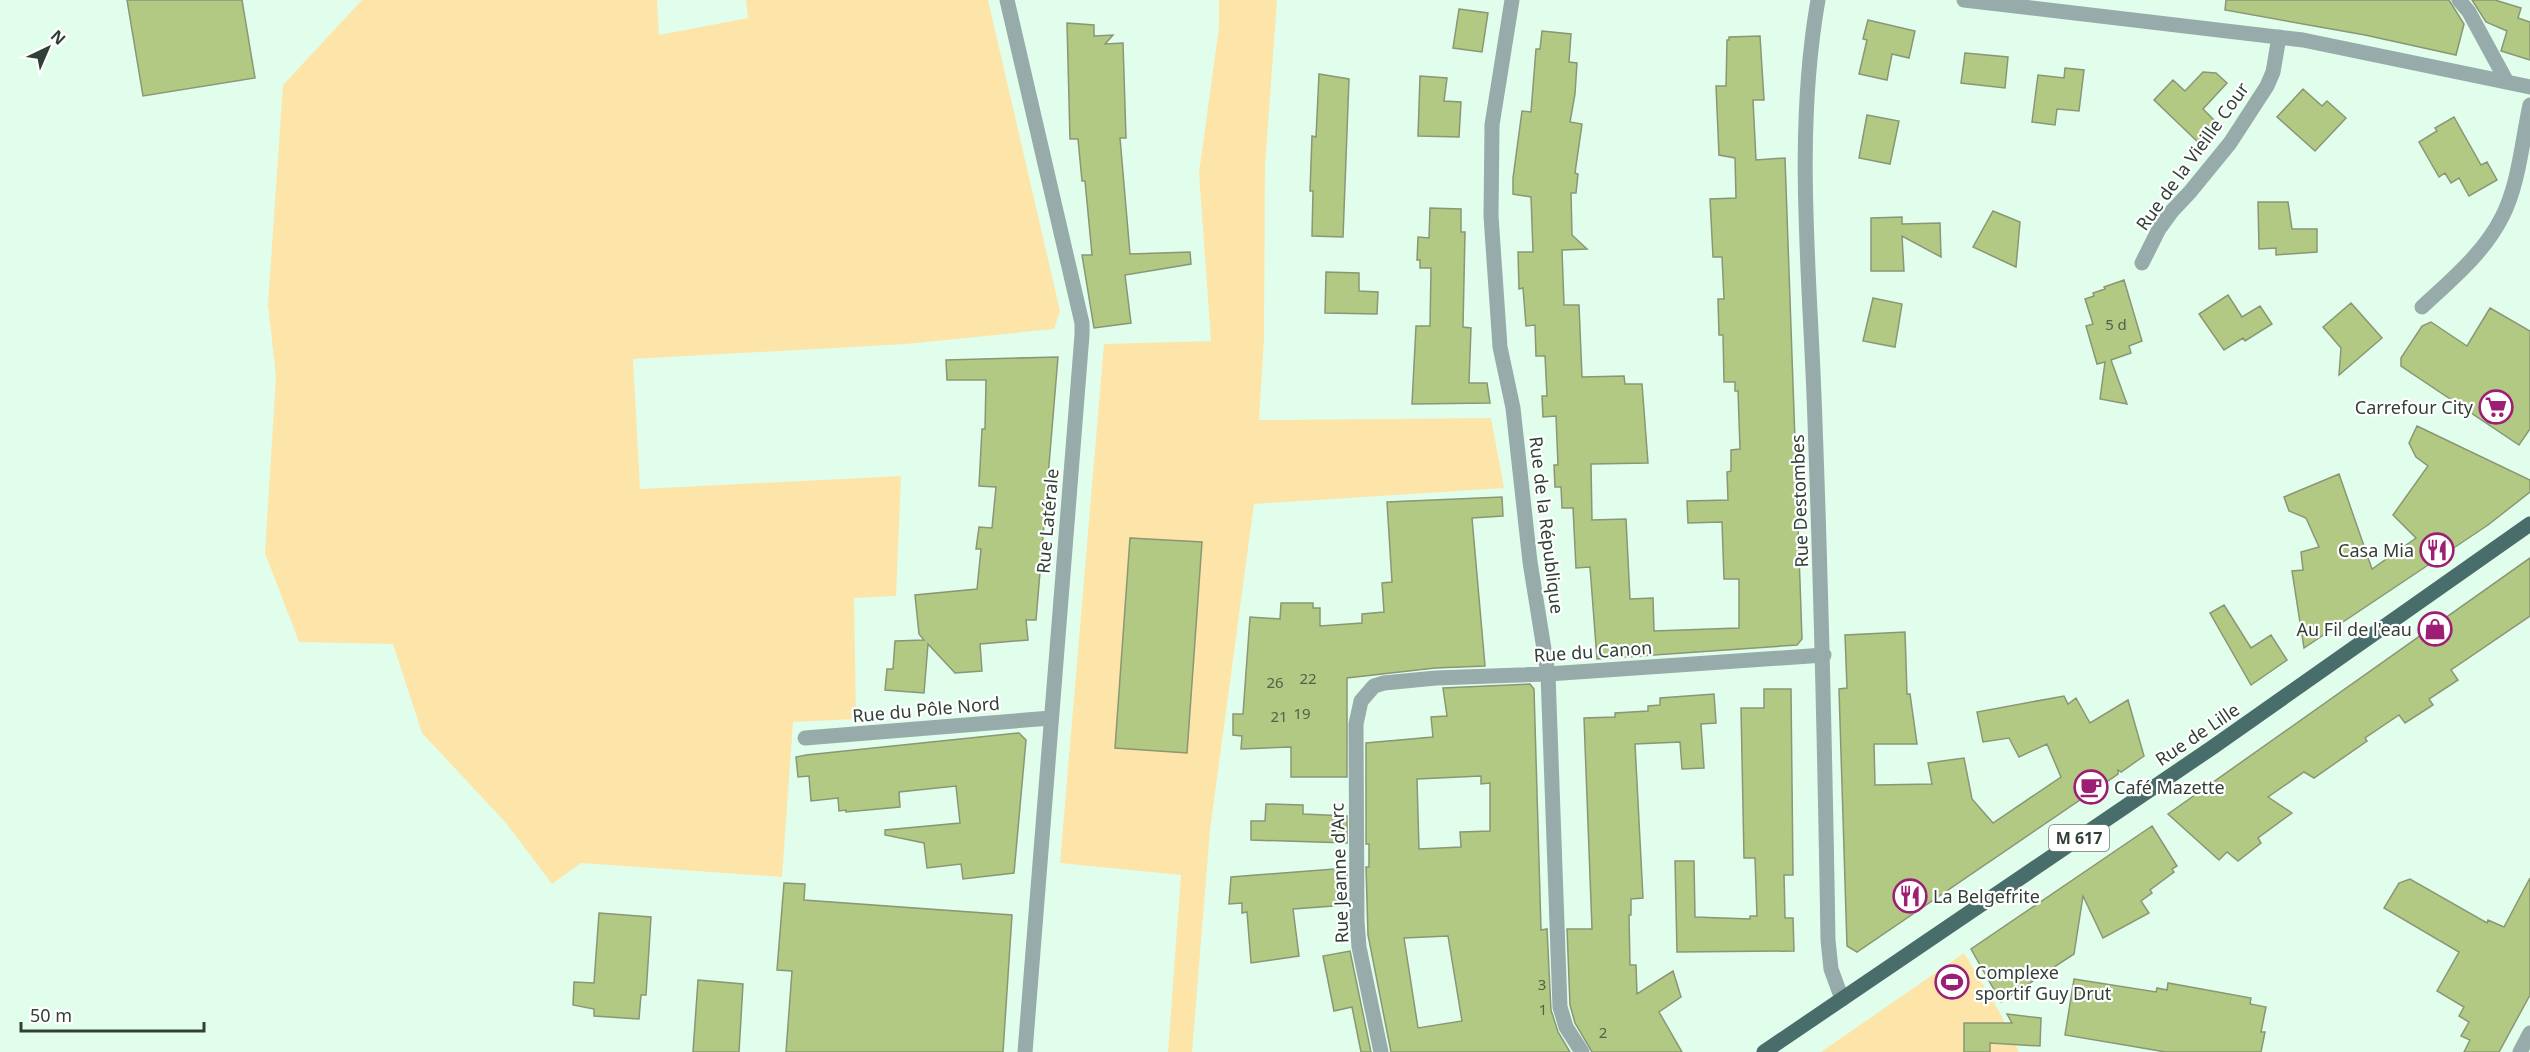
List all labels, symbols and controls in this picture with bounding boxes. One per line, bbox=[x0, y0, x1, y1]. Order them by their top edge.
north arrow bbox=[18, 18, 78, 78]
text: N bbox=[46, 25, 71, 50]
street label: Rue de la Vieille Cour bbox=[2130, 77, 2254, 235]
house number: 5 d bbox=[2105, 314, 2127, 334]
supermarket icon: Carrefour City bbox=[2478, 389, 2514, 425]
place label: Carrefour City bbox=[2355, 395, 2474, 419]
street label: Rue Destombes bbox=[1785, 434, 1813, 568]
street label: Rue de la République bbox=[1524, 435, 1570, 615]
street label: Rue Latérale bbox=[1030, 467, 1064, 575]
restaurant icon: Casa Mia bbox=[2419, 532, 2455, 568]
place label: Casa Mia bbox=[2338, 538, 2414, 562]
shop icon: Au Fil de l'eau bbox=[2417, 611, 2453, 647]
place label: Au Fil de l'eau bbox=[2296, 617, 2412, 641]
street label: Rue du Canon bbox=[1533, 635, 1653, 667]
house number: 22 bbox=[1299, 668, 1317, 688]
house number: 26 bbox=[1266, 672, 1284, 692]
street label: Rue du Pôle Nord bbox=[851, 691, 1001, 727]
street label: Rue de Lille bbox=[2150, 697, 2244, 771]
house number: 19 bbox=[1293, 703, 1311, 723]
house number: 21 bbox=[1270, 706, 1288, 726]
cafe icon: Café Mazette bbox=[2073, 769, 2109, 805]
place label: Café Mazette bbox=[2114, 775, 2225, 799]
street label: Rue Jeanne d'Arc bbox=[1325, 802, 1353, 944]
road number: M 617 bbox=[2049, 825, 2109, 851]
restaurant icon: La Belgefrite bbox=[1892, 878, 1928, 914]
place label: La Belgefrite bbox=[1933, 884, 2040, 908]
place label: Complexe sportif Guy Drut bbox=[1975, 960, 2112, 1005]
sports icon: Complexe sportif Guy Drut bbox=[1934, 964, 1970, 1000]
house number: 3 bbox=[1538, 974, 1546, 994]
scale bar bbox=[21, 995, 204, 1033]
house number: 1 bbox=[1539, 999, 1547, 1019]
text: 50 m bbox=[30, 1003, 72, 1027]
house number: 2 bbox=[1599, 1022, 1607, 1042]

